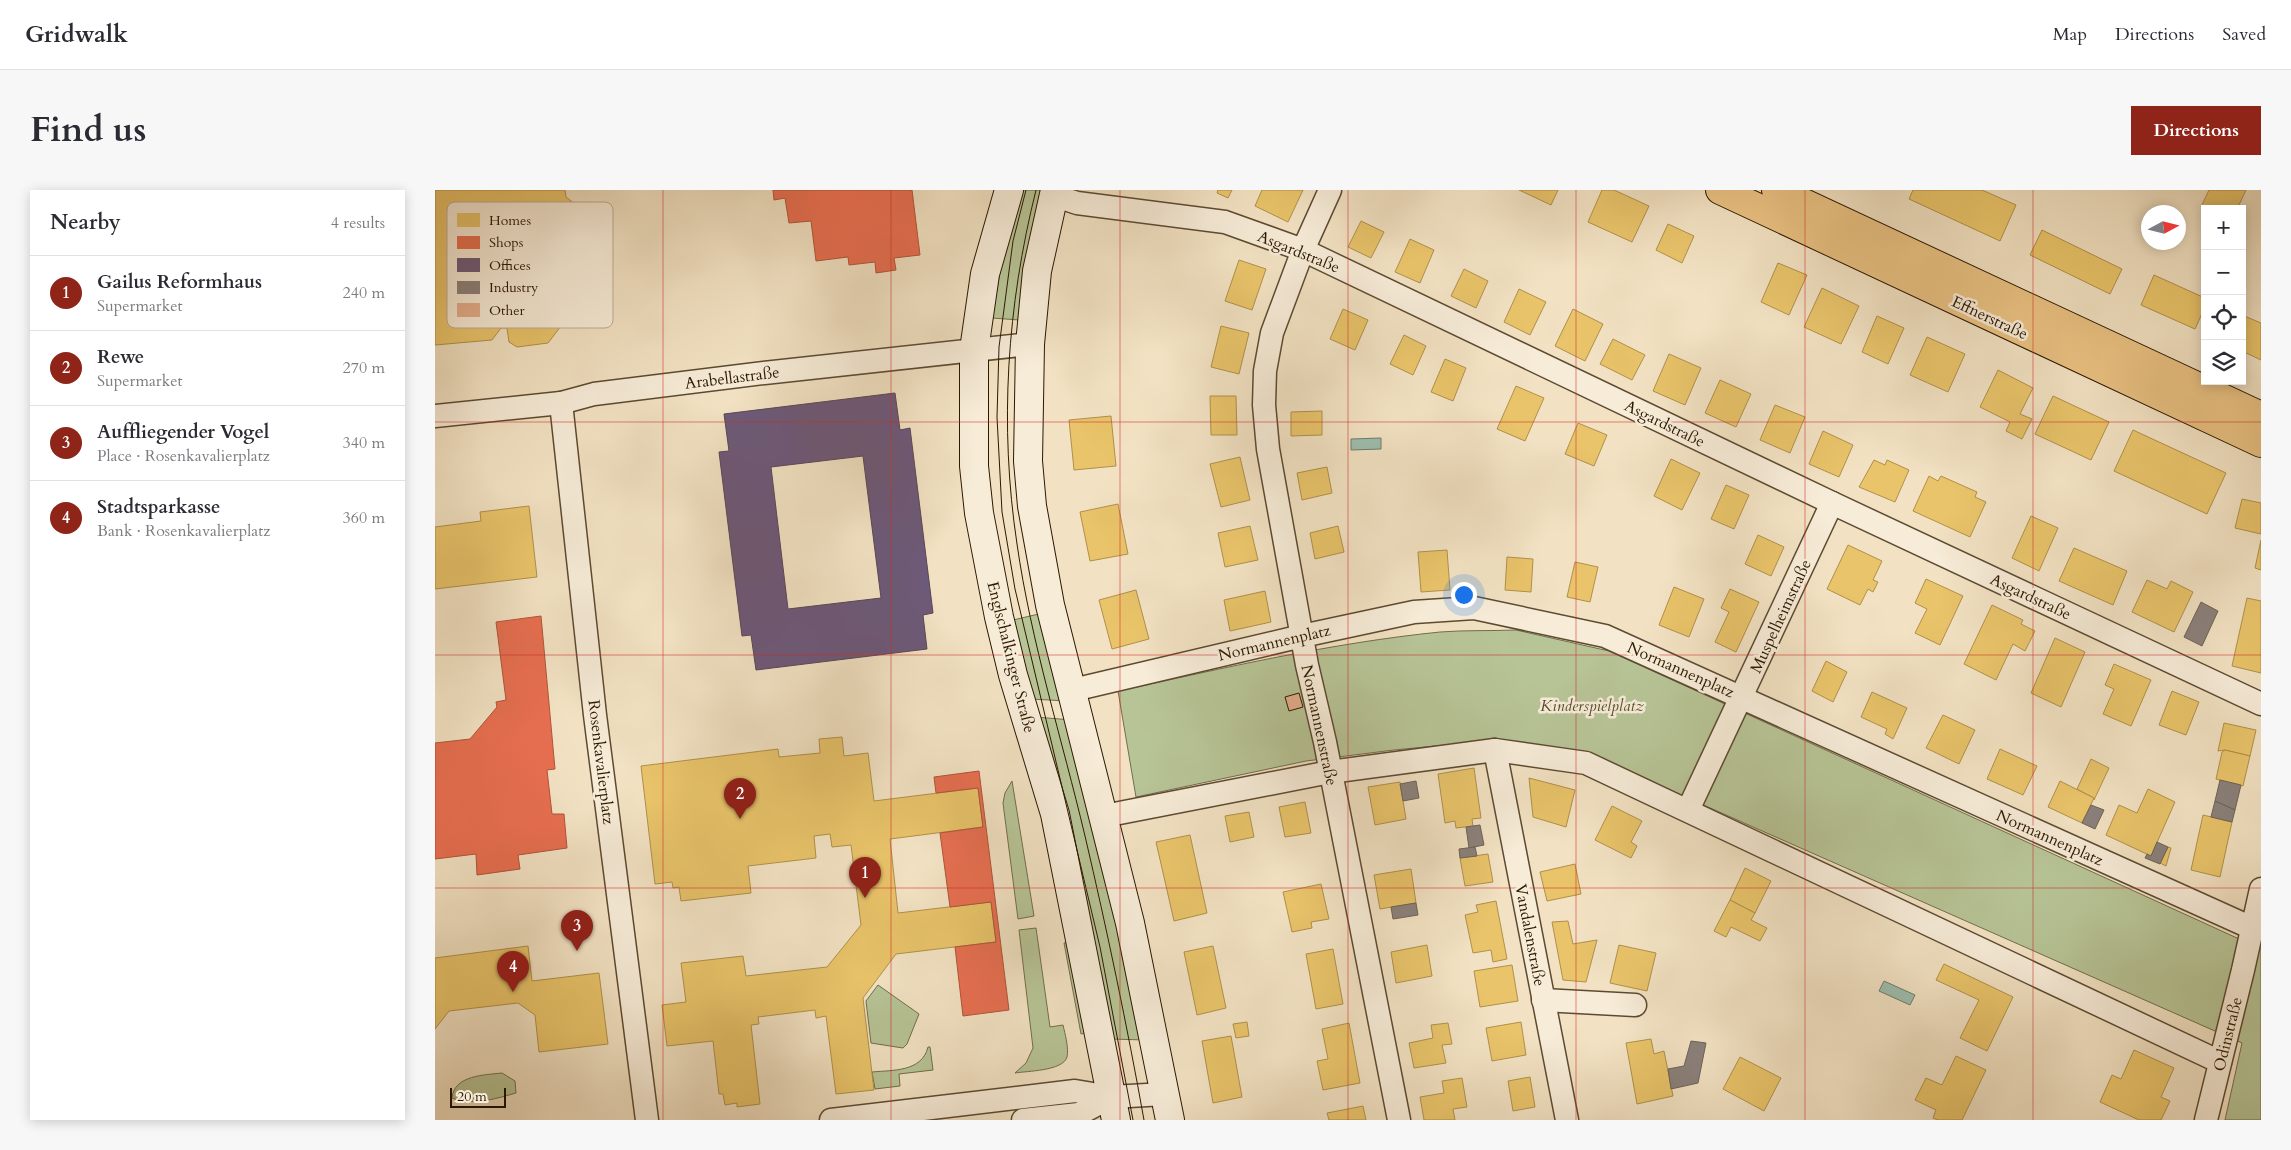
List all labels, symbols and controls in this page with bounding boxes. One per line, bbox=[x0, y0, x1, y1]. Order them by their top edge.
text: Gridwalk bbox=[25, 18, 128, 51]
text: Map bbox=[2053, 22, 2087, 47]
text: Directions bbox=[2115, 22, 2194, 47]
text: Saved bbox=[2222, 22, 2266, 47]
text: Find us bbox=[30, 106, 146, 154]
button: Directions bbox=[2131, 106, 2261, 155]
legend bbox=[447, 202, 613, 328]
north arrow bbox=[2141, 205, 2186, 250]
map controls bbox=[2201, 205, 2246, 385]
button: + bbox=[2201, 205, 2246, 250]
text: Nearby bbox=[50, 208, 121, 237]
text: Homes bbox=[489, 211, 531, 230]
text: 4 results bbox=[331, 212, 385, 234]
street label: Asgardstraße bbox=[1254, 225, 1343, 278]
text: Shops bbox=[489, 233, 524, 252]
button: − bbox=[2201, 250, 2246, 295]
text: Offices bbox=[489, 256, 531, 275]
text: Gailus Reformhaus bbox=[97, 269, 262, 295]
text: Industry bbox=[489, 278, 539, 297]
text: 1 bbox=[62, 282, 70, 304]
text: 240 m bbox=[343, 282, 385, 304]
street label: Effnerstraße bbox=[1948, 291, 2031, 345]
text: Supermarket bbox=[97, 295, 183, 317]
button: locate bbox=[2201, 295, 2246, 340]
text: Other bbox=[489, 301, 526, 320]
button: layers bbox=[2201, 340, 2246, 385]
text: Rewe bbox=[97, 344, 144, 370]
text: 2 bbox=[62, 357, 70, 379]
text: 270 m bbox=[343, 357, 385, 379]
street label: Arabellastraße bbox=[684, 361, 781, 395]
text: Supermarket bbox=[97, 370, 183, 392]
street label: Asgardstraße bbox=[1621, 395, 1708, 453]
text: Auffliegender Vogel bbox=[97, 419, 269, 445]
text: 3 bbox=[62, 432, 70, 454]
text: 340 m bbox=[343, 432, 385, 454]
text: Place · Rosenkavalierplatz bbox=[97, 445, 270, 467]
text: Stadtsparkasse bbox=[97, 494, 220, 520]
text: 4 bbox=[62, 507, 70, 529]
text: 360 m bbox=[343, 507, 385, 529]
text: Bank · Rosenkavalierplatz bbox=[97, 520, 270, 542]
street label: Muspelheimstraße bbox=[1745, 556, 1817, 677]
street label: Asgardstraße bbox=[1987, 569, 2075, 625]
street label: Englschalkinger Straße bbox=[982, 579, 1041, 735]
your location bbox=[1451, 582, 1477, 608]
street label: Normannenplatz bbox=[1216, 619, 1333, 667]
street label: Normannenplatz bbox=[1624, 637, 1738, 703]
street label: Normannenstraße bbox=[1295, 663, 1343, 788]
park label: Kinderspielplatz bbox=[1540, 695, 1644, 717]
street label: Rosenkavalierplatz bbox=[582, 699, 620, 826]
pin: 2 bbox=[724, 778, 756, 819]
street label: Normannenplatz bbox=[1993, 805, 2107, 871]
pin: 1 bbox=[849, 857, 881, 898]
street label: Vandalenstraße bbox=[1509, 882, 1551, 988]
pin: 3 bbox=[561, 910, 593, 951]
pin: 4 bbox=[497, 951, 529, 992]
street label: Odinstraße bbox=[2208, 995, 2248, 1074]
scale bar bbox=[450, 1085, 506, 1108]
text: 20 m bbox=[457, 1087, 487, 1106]

